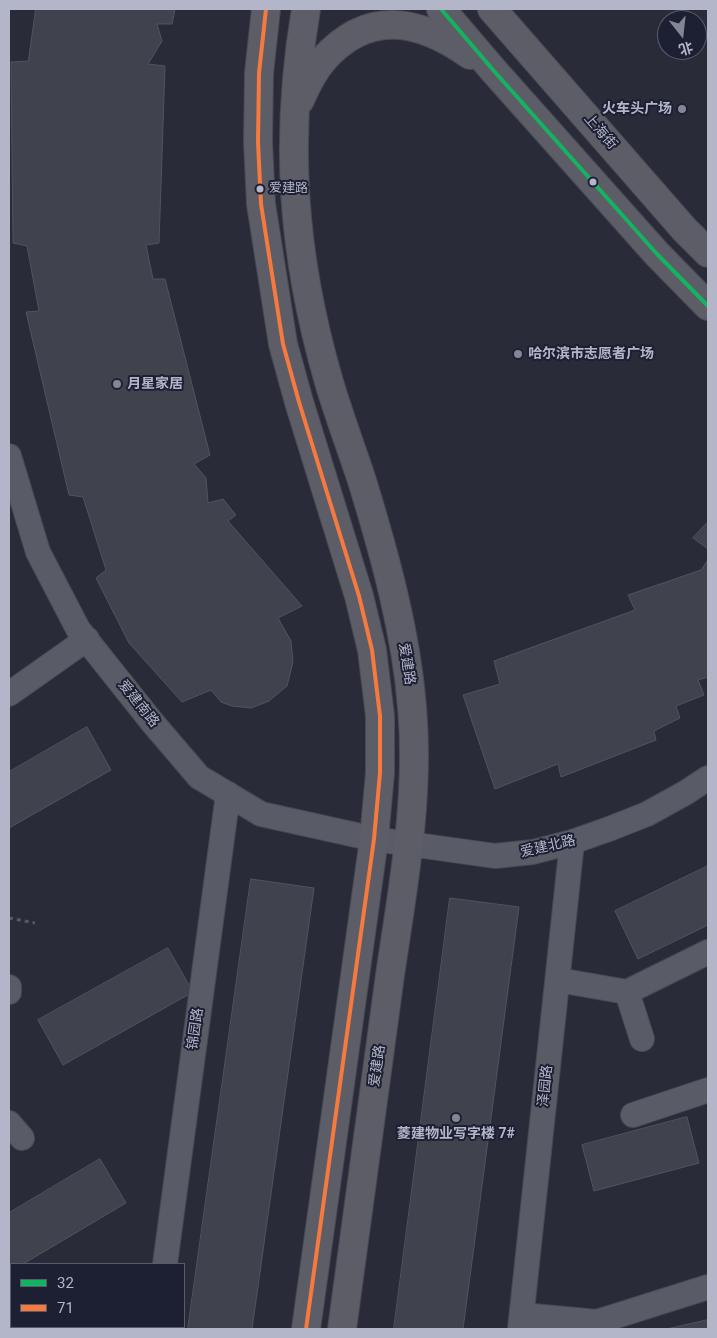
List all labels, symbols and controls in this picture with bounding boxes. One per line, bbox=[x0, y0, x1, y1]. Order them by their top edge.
north arrow bbox=[657, 10, 707, 60]
text: 北 bbox=[677, 39, 695, 58]
place label: 火车头广场 bbox=[602, 101, 672, 117]
marker: 火车头广场 bbox=[676, 103, 688, 115]
street label: 上海街 bbox=[580, 111, 620, 153]
unlabelled marker bbox=[588, 177, 598, 187]
place label: 爱建路 bbox=[269, 181, 308, 197]
marker: 爱建路 bbox=[255, 184, 265, 194]
place label: 哈尔滨市志愿者广场 bbox=[528, 346, 654, 362]
marker: 哈尔滨市志愿者广场 bbox=[512, 348, 524, 360]
place label: 月星家居 bbox=[127, 376, 183, 392]
marker: 月星家居 bbox=[111, 378, 123, 390]
street label: 爱建路 bbox=[394, 642, 418, 686]
street label: 爱建南路 bbox=[114, 677, 162, 731]
street label: 爱建北路 bbox=[519, 833, 577, 861]
street label: 锦园路 bbox=[185, 1007, 207, 1051]
street label: 爱建路 bbox=[367, 1044, 389, 1088]
street label: 泽园路 bbox=[535, 1064, 557, 1108]
marker: 菱建物业写字楼 7# bbox=[450, 1112, 462, 1124]
place label: 菱建物业写字楼 7# bbox=[397, 1126, 515, 1142]
legend bbox=[10, 1263, 185, 1328]
text: 32 bbox=[57, 1274, 74, 1292]
text: 71 bbox=[57, 1299, 74, 1317]

